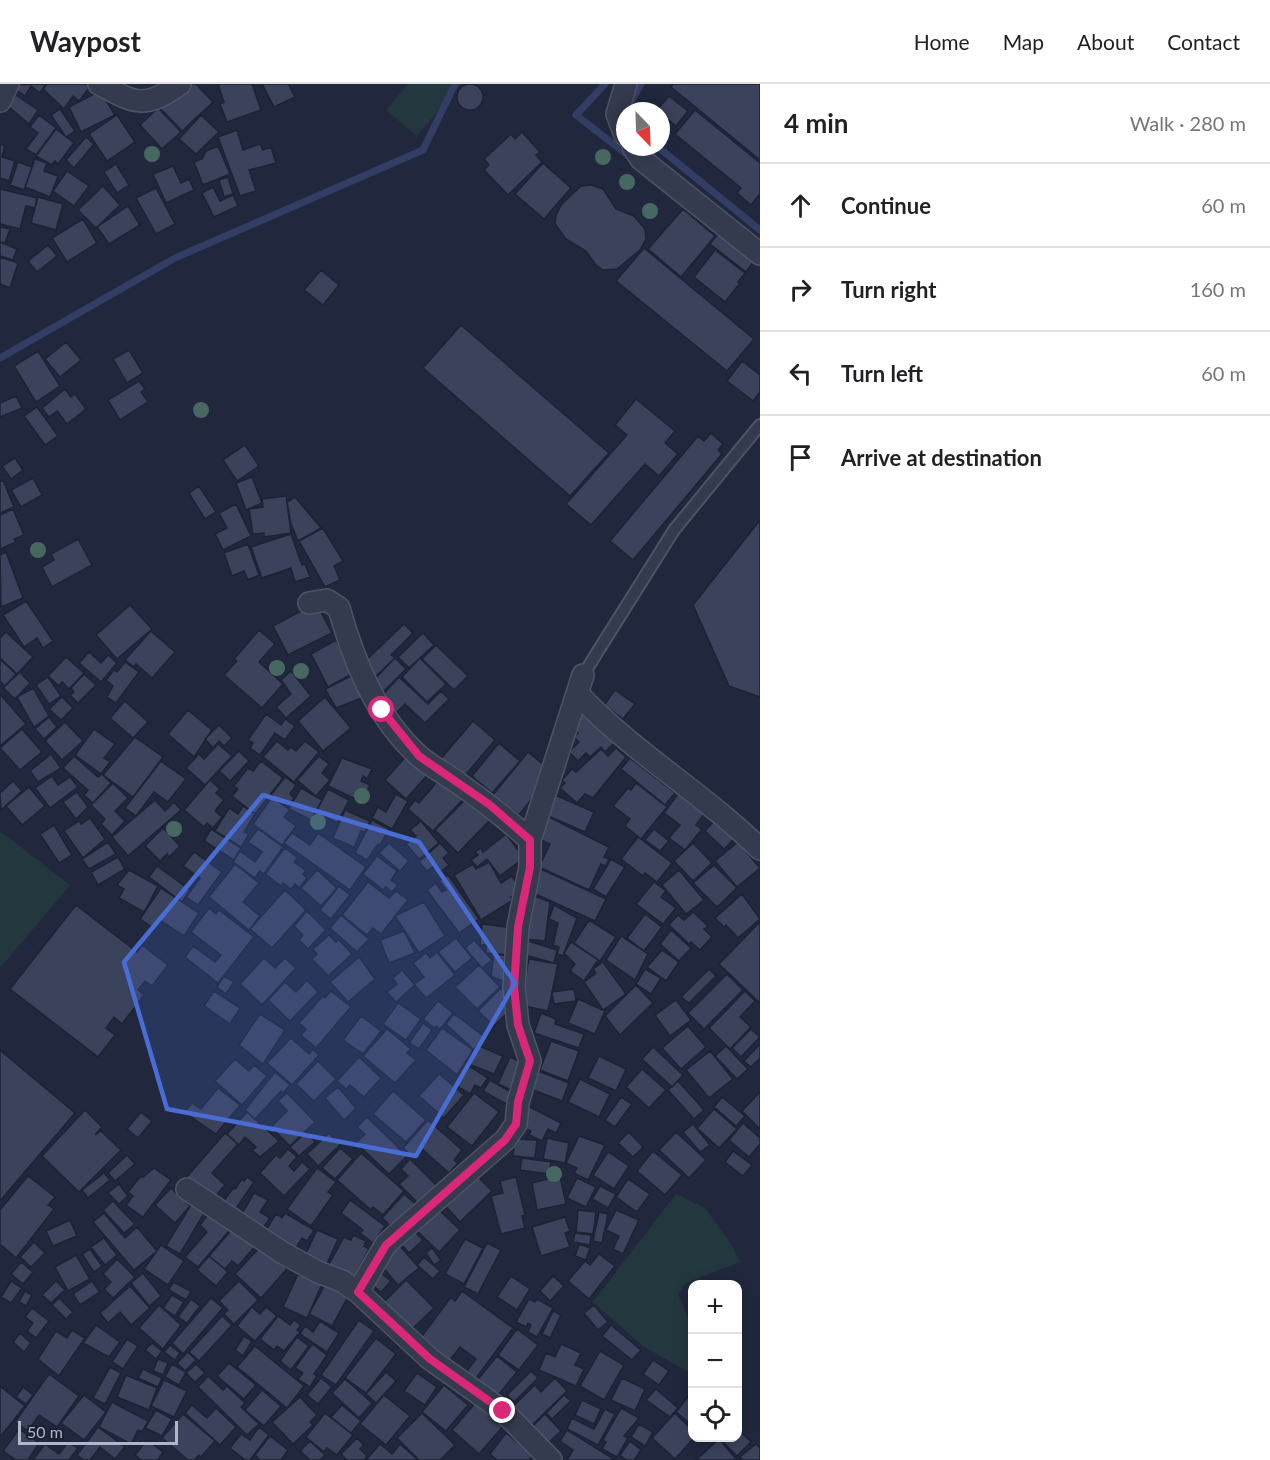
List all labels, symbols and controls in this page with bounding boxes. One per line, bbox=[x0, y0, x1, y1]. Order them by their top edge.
text: Waypost bbox=[30, 24, 141, 58]
text: Home bbox=[914, 29, 970, 54]
text: Map bbox=[1003, 29, 1044, 54]
text: About bbox=[1077, 29, 1134, 54]
text: Contact bbox=[1167, 29, 1240, 54]
north arrow bbox=[616, 102, 670, 156]
text: 4 min bbox=[784, 107, 848, 139]
text: Walk · 280 m bbox=[1130, 111, 1246, 135]
icon: ahead bbox=[784, 189, 817, 222]
text: Continue bbox=[841, 192, 931, 219]
text: 60 m bbox=[1201, 193, 1246, 217]
icon: right bbox=[784, 273, 817, 306]
text: Turn right bbox=[841, 276, 936, 303]
text: 160 m bbox=[1190, 277, 1246, 301]
icon: left bbox=[784, 357, 817, 390]
text: Turn left bbox=[841, 360, 923, 387]
text: 60 m bbox=[1201, 361, 1246, 385]
icon: arrive bbox=[784, 441, 817, 474]
text: Arrive at destination bbox=[841, 444, 1042, 471]
route start bbox=[368, 696, 394, 722]
map controls bbox=[688, 1280, 742, 1442]
button: + bbox=[688, 1280, 742, 1334]
button: − bbox=[688, 1334, 742, 1388]
button: locate bbox=[688, 1388, 742, 1442]
route end bbox=[489, 1397, 515, 1423]
scale bar bbox=[18, 1418, 178, 1446]
text: 50 m bbox=[27, 1422, 63, 1441]

